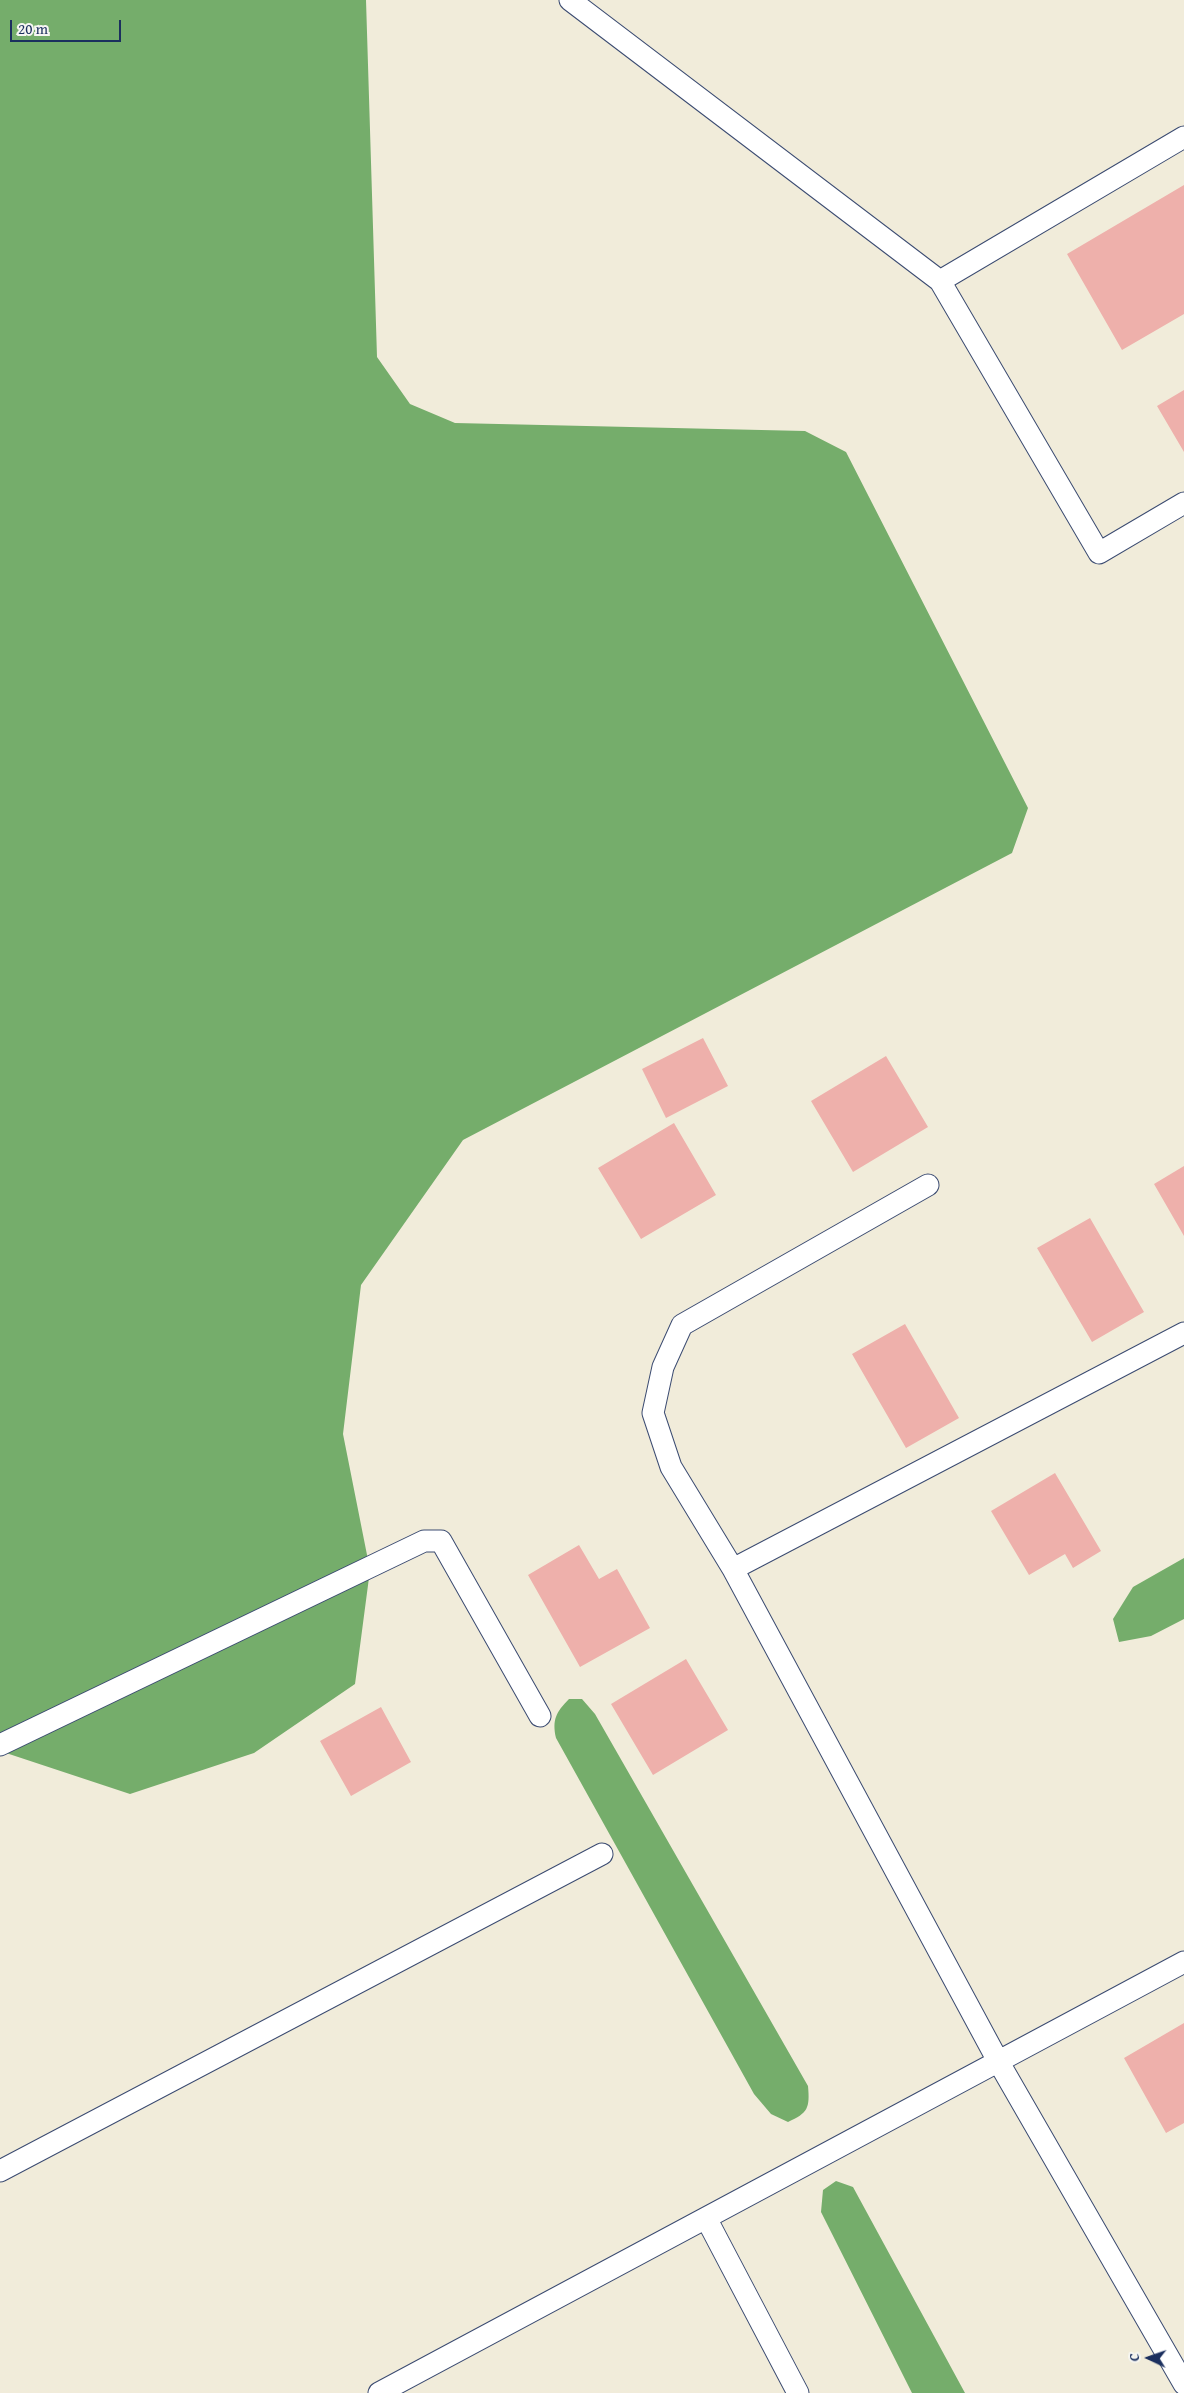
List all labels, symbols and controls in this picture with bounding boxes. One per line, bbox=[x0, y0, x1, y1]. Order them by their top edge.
scale bar bbox=[12, 10, 124, 42]
text: 20 m bbox=[18, 18, 48, 39]
north arrow bbox=[1124, 2333, 1174, 2383]
text: С bbox=[1124, 2353, 1144, 2362]

